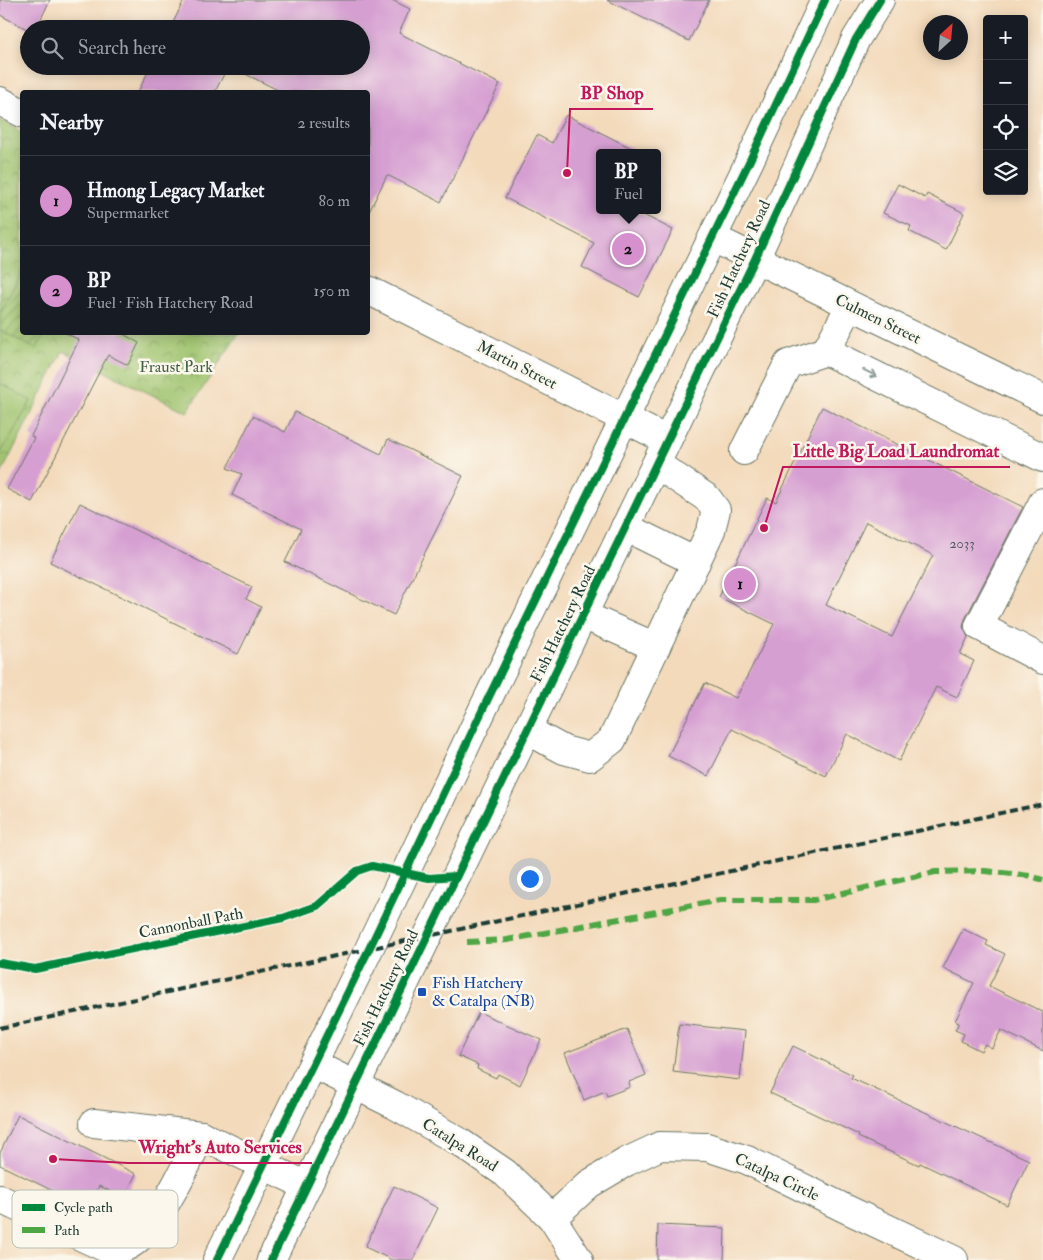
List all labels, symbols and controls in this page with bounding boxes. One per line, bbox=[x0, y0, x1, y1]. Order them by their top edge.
north arrow bbox=[923, 15, 968, 60]
map controls bbox=[983, 15, 1028, 195]
button: + bbox=[983, 15, 1028, 60]
search box bbox=[20, 20, 370, 75]
icon: search bbox=[38, 34, 66, 62]
text: Search here bbox=[78, 36, 166, 60]
button: − bbox=[983, 60, 1028, 105]
callout: BP Shop bbox=[570, 76, 653, 109]
text: BP Shop bbox=[580, 82, 644, 105]
button: locate bbox=[983, 105, 1028, 150]
text: Nearby bbox=[40, 109, 103, 136]
text: 2 results bbox=[297, 113, 350, 133]
popup bbox=[596, 149, 661, 214]
button: layers bbox=[983, 150, 1028, 195]
text: BP bbox=[614, 160, 638, 184]
text: Hmong Legacy Market bbox=[87, 179, 264, 203]
text: Fuel bbox=[614, 184, 643, 204]
text: 1 bbox=[53, 191, 59, 211]
text: 80 m bbox=[319, 191, 350, 211]
street label: Fish Hatchery Road bbox=[703, 197, 775, 321]
text: Supermarket bbox=[87, 203, 169, 223]
pin: 2 bbox=[612, 230, 644, 268]
text: BP bbox=[87, 269, 111, 293]
text: 2 bbox=[52, 281, 60, 301]
text: 150 m bbox=[313, 281, 350, 301]
street label: Culmen Street bbox=[832, 290, 924, 348]
text: Fuel · Fish Hatchery Road bbox=[87, 293, 253, 313]
street label: Martin Street bbox=[473, 336, 561, 394]
park label: Fraust Park bbox=[139, 357, 213, 377]
one-way arrow bbox=[862, 369, 877, 378]
callout: Little Big Load Laundromat bbox=[783, 434, 1010, 467]
text: Little Big Load Laundromat bbox=[793, 440, 999, 463]
house number: 2033 bbox=[949, 535, 975, 552]
street label: Fish Hatchery Road bbox=[526, 562, 600, 686]
pin: 1 bbox=[724, 565, 756, 603]
your location bbox=[517, 866, 543, 892]
street label: Cannonball Path bbox=[137, 903, 245, 943]
street label: Fish Hatchery Road bbox=[349, 926, 423, 1050]
place label: Fish Hatchery & Catalpa (NB) bbox=[432, 973, 534, 1012]
marker: Fish Hatchery & Catalpa (NB) bbox=[416, 986, 428, 998]
street label: Catalpa Road bbox=[418, 1114, 502, 1177]
callout: Wright's Auto Services bbox=[128, 1130, 312, 1163]
text: Wright's Auto Services bbox=[137, 1136, 302, 1159]
street label: Catalpa Circle bbox=[731, 1149, 823, 1206]
legend bbox=[12, 1190, 178, 1248]
text: Cycle path bbox=[54, 1199, 114, 1217]
text: Path bbox=[54, 1222, 80, 1239]

